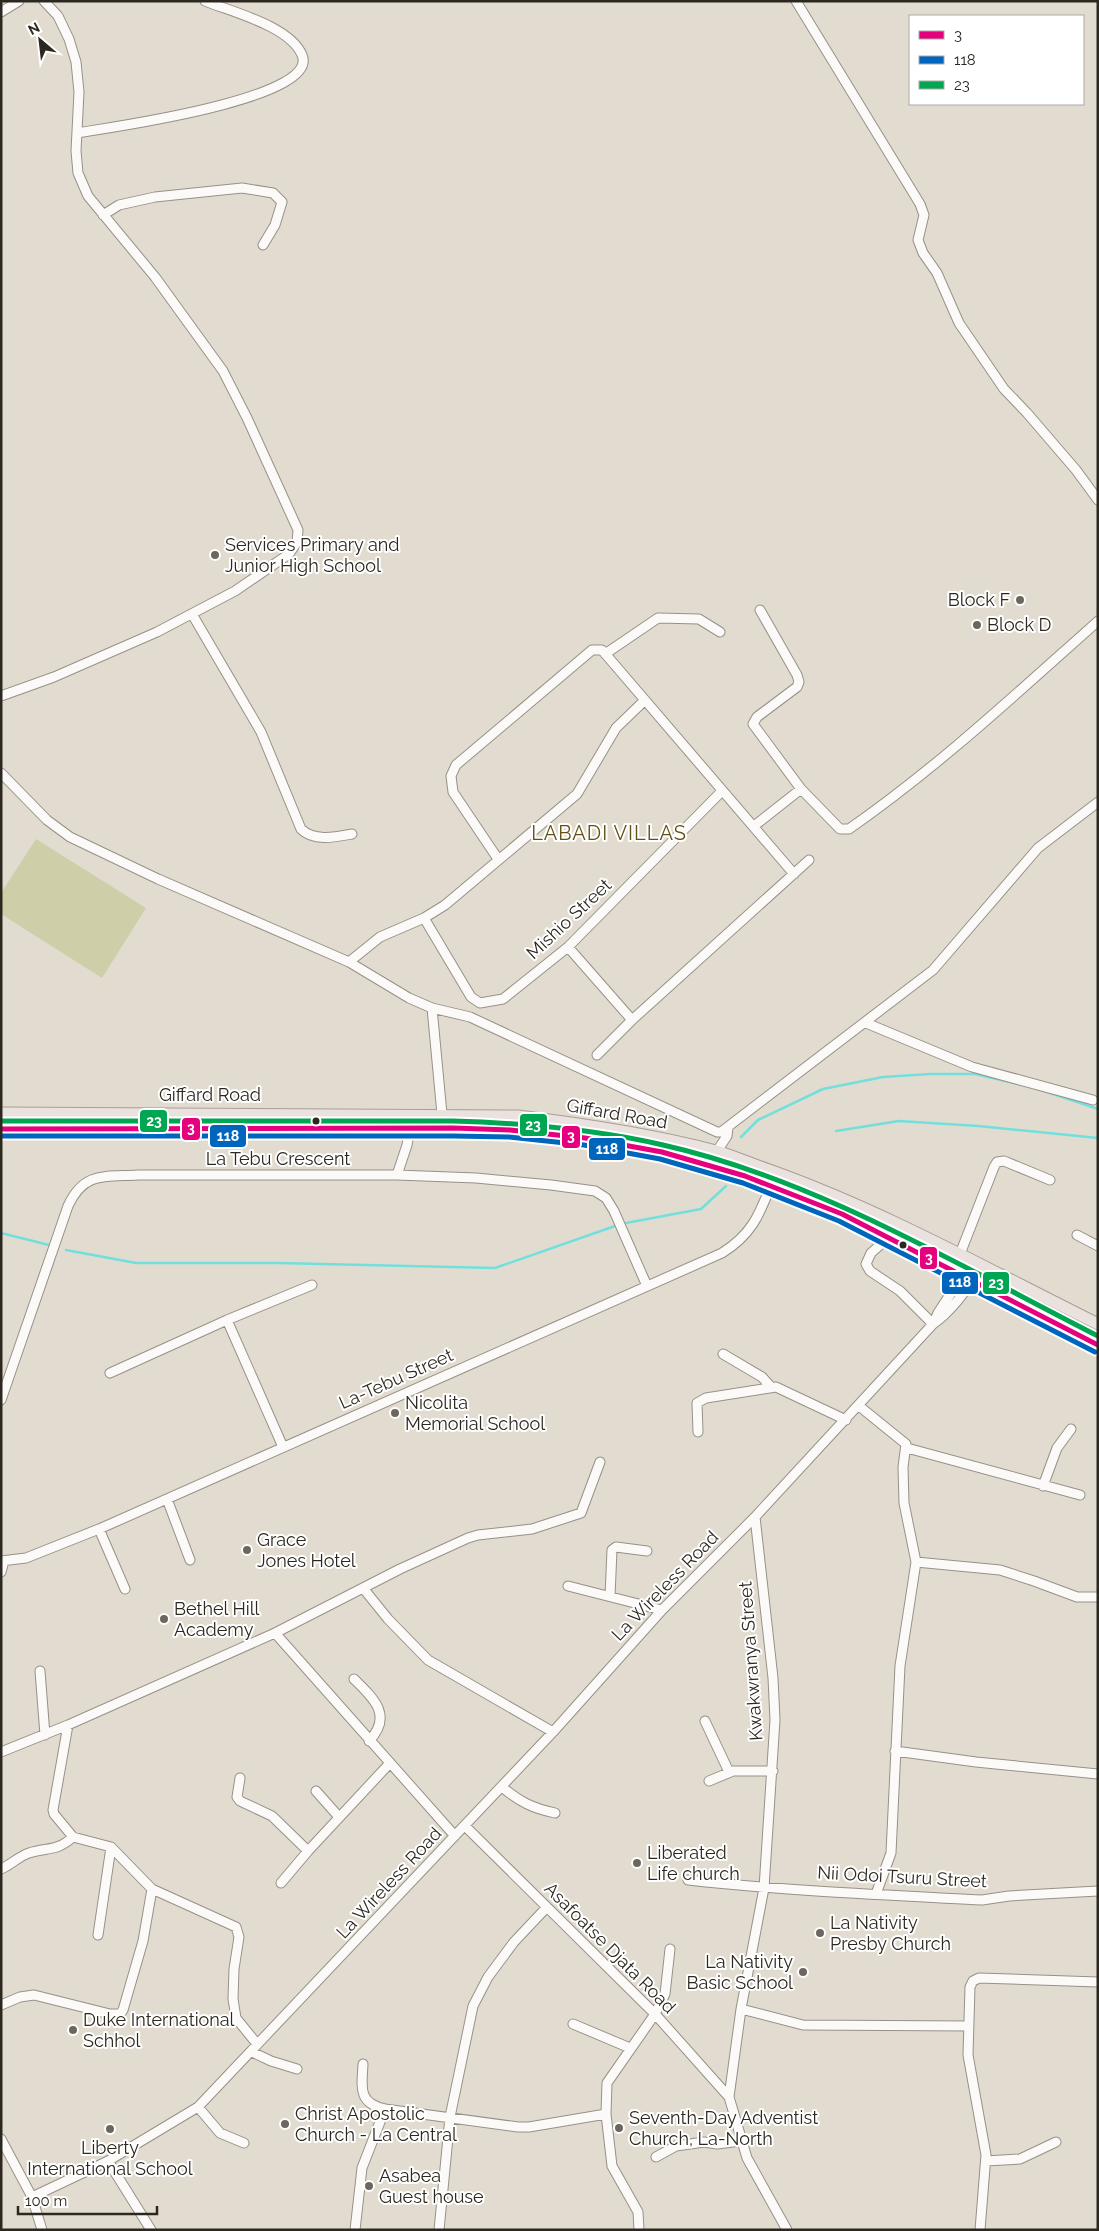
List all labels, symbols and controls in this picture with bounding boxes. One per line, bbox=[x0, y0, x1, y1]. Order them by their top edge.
north arrow bbox=[15, 15, 65, 65]
legend bbox=[909, 15, 1084, 105]
text: N bbox=[25, 19, 42, 38]
text: 3 bbox=[954, 26, 962, 44]
text: 118 bbox=[954, 51, 976, 69]
text: 23 bbox=[954, 76, 970, 94]
place label: Services Primary and Junior High School bbox=[225, 534, 399, 576]
marker: Services Primary and Junior High School bbox=[209, 549, 221, 561]
place label: Block F bbox=[948, 589, 1010, 610]
marker: Block F bbox=[1014, 594, 1026, 606]
place label: Block D bbox=[987, 614, 1052, 635]
marker: Block D bbox=[971, 619, 983, 631]
district label: LABADI VILLAS bbox=[531, 821, 687, 845]
street label: Mishio Street bbox=[522, 874, 615, 963]
street label: Giffard Road bbox=[159, 1084, 261, 1105]
street label: Giffard Road bbox=[565, 1094, 669, 1133]
line badge: 23 bbox=[139, 1109, 168, 1133]
text: 23 bbox=[146, 1113, 162, 1129]
line badge: 23 bbox=[519, 1113, 548, 1137]
unlabelled marker bbox=[311, 1116, 321, 1126]
line badge: 3 bbox=[181, 1117, 201, 1141]
text: 23 bbox=[525, 1117, 541, 1133]
text: 3 bbox=[187, 1120, 195, 1136]
line badge: 118 bbox=[209, 1124, 247, 1148]
line badge: 3 bbox=[561, 1125, 581, 1149]
text: 118 bbox=[217, 1128, 239, 1144]
text: 3 bbox=[567, 1128, 575, 1144]
line badge: 118 bbox=[588, 1137, 626, 1161]
text: 118 bbox=[596, 1141, 618, 1157]
street label: La Tebu Crescent bbox=[206, 1148, 350, 1169]
unlabelled marker bbox=[898, 1240, 908, 1250]
line badge: 3 bbox=[919, 1246, 938, 1270]
text: 3 bbox=[925, 1250, 933, 1266]
line badge: 118 bbox=[941, 1271, 979, 1295]
line badge: 23 bbox=[982, 1271, 1010, 1295]
text: 118 bbox=[949, 1274, 971, 1290]
text: 23 bbox=[988, 1275, 1004, 1291]
street label: La-Tebu Street bbox=[336, 1344, 456, 1413]
place label: Nicolita Memorial School bbox=[405, 1392, 545, 1434]
marker: Nicolita Memorial School bbox=[389, 1407, 401, 1419]
street label: La Wireless Road bbox=[607, 1526, 722, 1645]
place label: Grace Jones Hotel bbox=[257, 1529, 356, 1571]
marker: Grace Jones Hotel bbox=[241, 1544, 253, 1556]
street label: Kwakwranya Street bbox=[734, 1581, 767, 1741]
place label: Bethel Hill Academy bbox=[174, 1598, 260, 1640]
marker: Bethel Hill Academy bbox=[158, 1613, 170, 1625]
street label: La Wireless Road bbox=[332, 1823, 445, 1943]
place label: Liberated Life church bbox=[647, 1842, 740, 1884]
marker: Liberated Life church bbox=[631, 1857, 643, 1869]
street label: Nii Odoi Tsuru Street bbox=[817, 1862, 987, 1891]
street label: Asafoatse Djata Road bbox=[540, 1878, 680, 2018]
place label: La Nativity Presby Church bbox=[830, 1912, 951, 1954]
marker: La Nativity Presby Church bbox=[814, 1927, 826, 1939]
place label: La Nativity Basic School bbox=[686, 1951, 793, 1993]
marker: La Nativity Basic School bbox=[797, 1966, 809, 1978]
place label: Duke International Schhol bbox=[83, 2009, 235, 2051]
marker: Duke International Schhol bbox=[67, 2024, 79, 2036]
place label: Christ Apostolic Church - La Central bbox=[295, 2103, 457, 2145]
place label: Seventh-Day Adventist Church, La-North bbox=[629, 2107, 818, 2149]
marker: Christ Apostolic Church - La Central bbox=[279, 2118, 291, 2130]
marker: Seventh-Day Adventist Church, La-North bbox=[613, 2122, 625, 2134]
marker: Liberty International School bbox=[104, 2123, 116, 2135]
place label: Liberty International School bbox=[27, 2137, 193, 2179]
place label: Asabea Guest house bbox=[379, 2165, 484, 2207]
marker: Asabea Guest house bbox=[363, 2180, 375, 2192]
scale bar bbox=[18, 2184, 156, 2216]
text: 100 m bbox=[25, 2192, 67, 2210]

